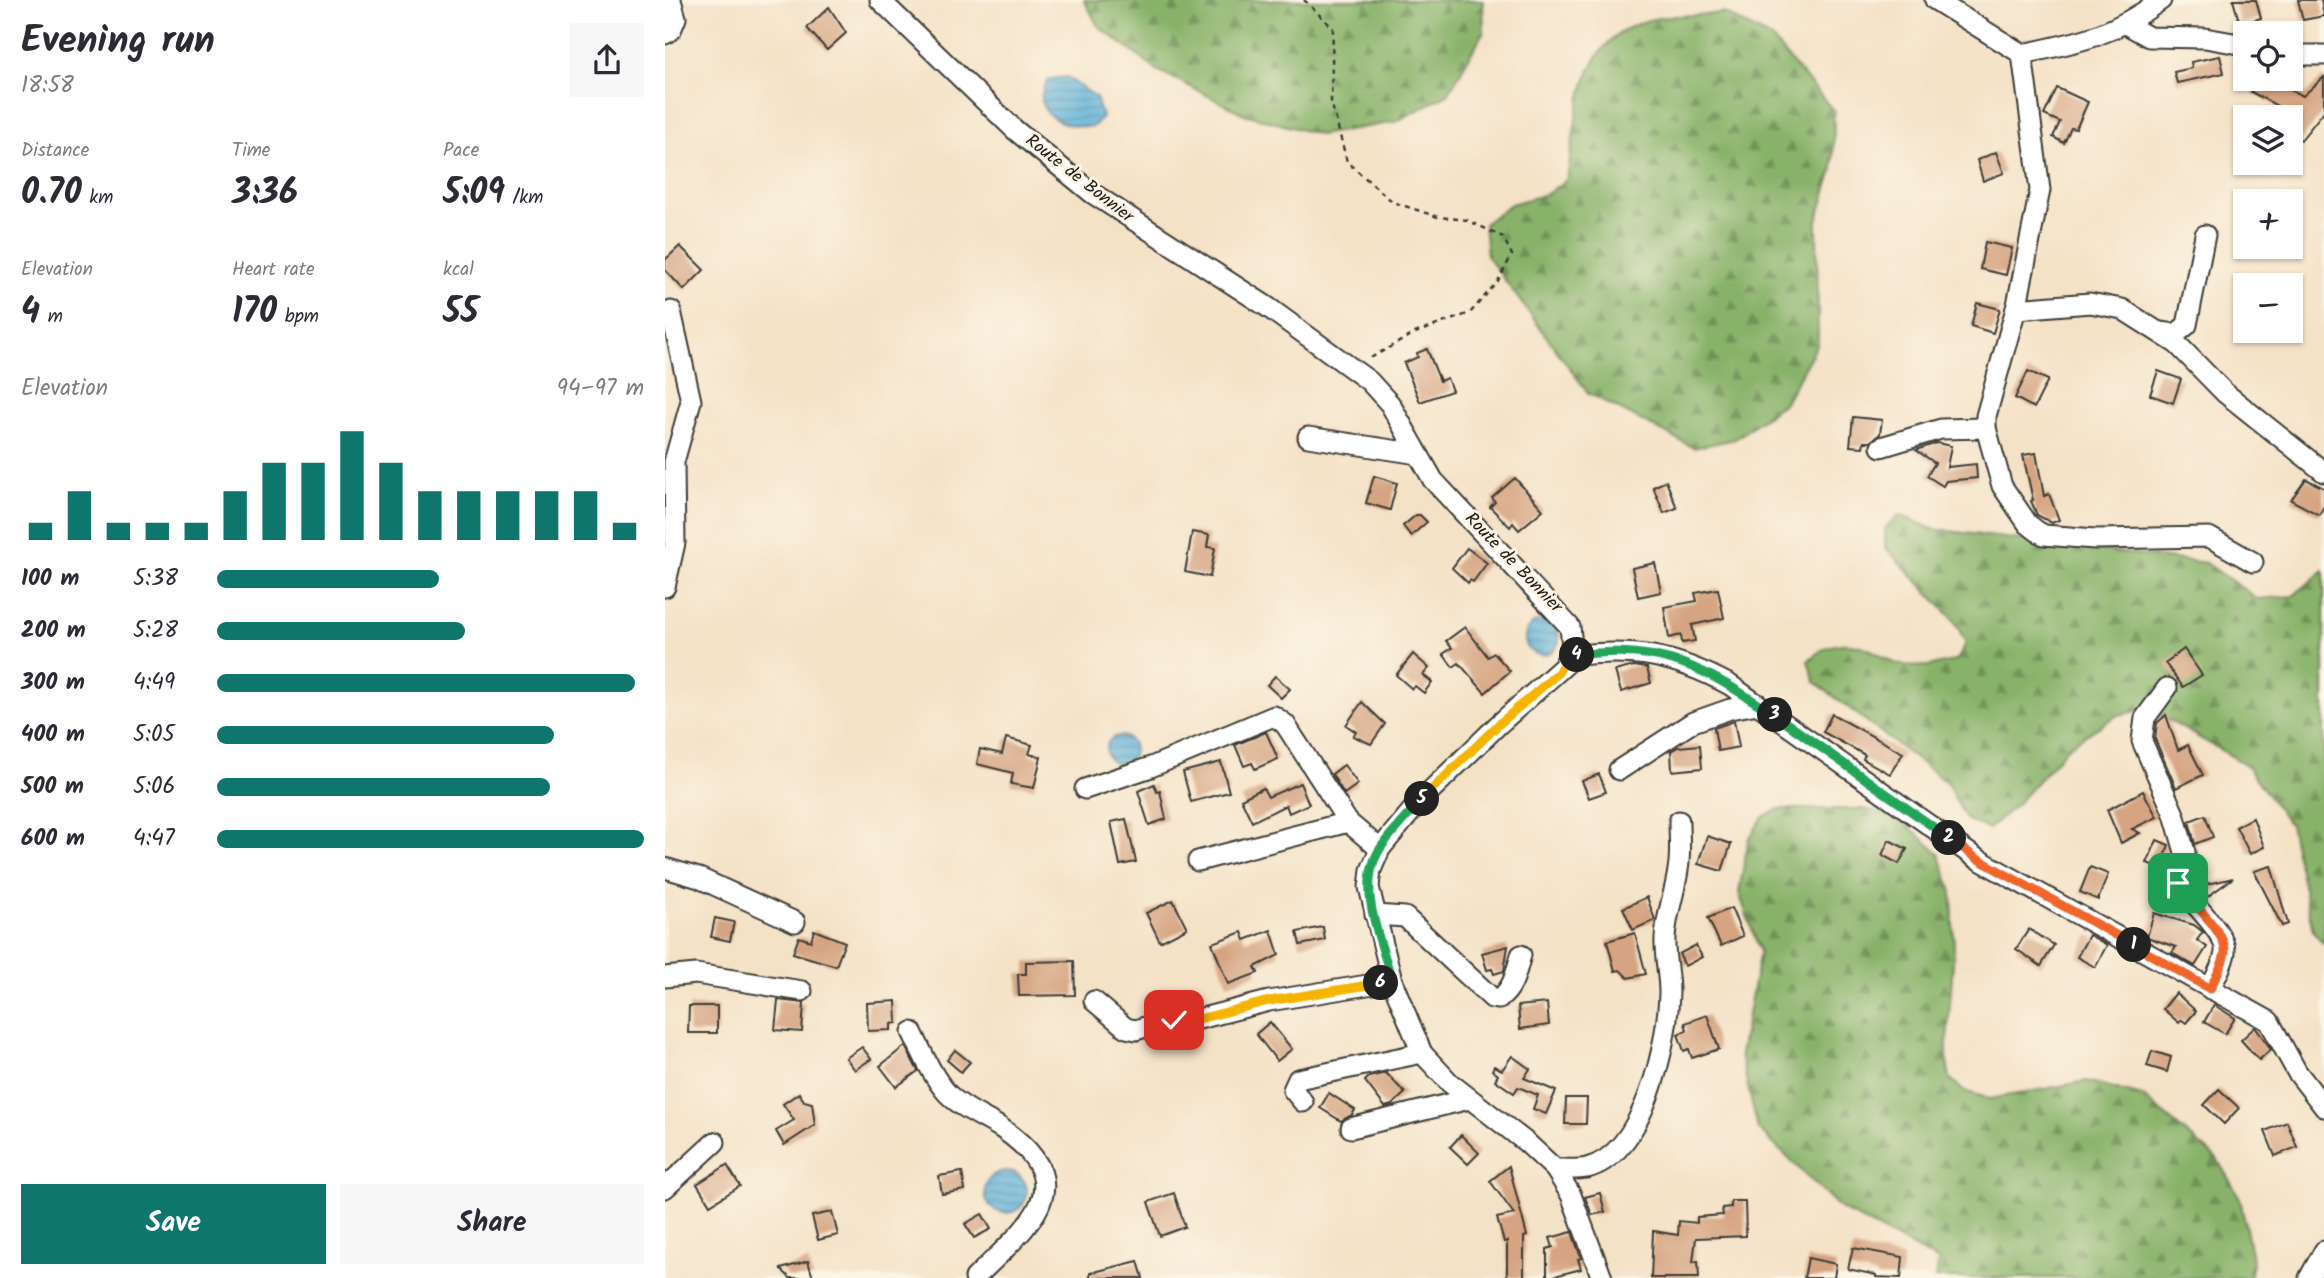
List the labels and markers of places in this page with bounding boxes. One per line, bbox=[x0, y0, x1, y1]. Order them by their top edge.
pin: 4 bbox=[1559, 638, 1595, 672]
pin: 3 bbox=[1757, 698, 1793, 732]
pin: 5 bbox=[1405, 782, 1439, 816]
pin: 2 bbox=[1931, 820, 1967, 856]
pin bbox=[2148, 853, 2208, 913]
pin: 1 bbox=[2117, 928, 2151, 962]
pin: 6 bbox=[1363, 965, 1399, 1000]
pin bbox=[1144, 990, 1204, 1050]

